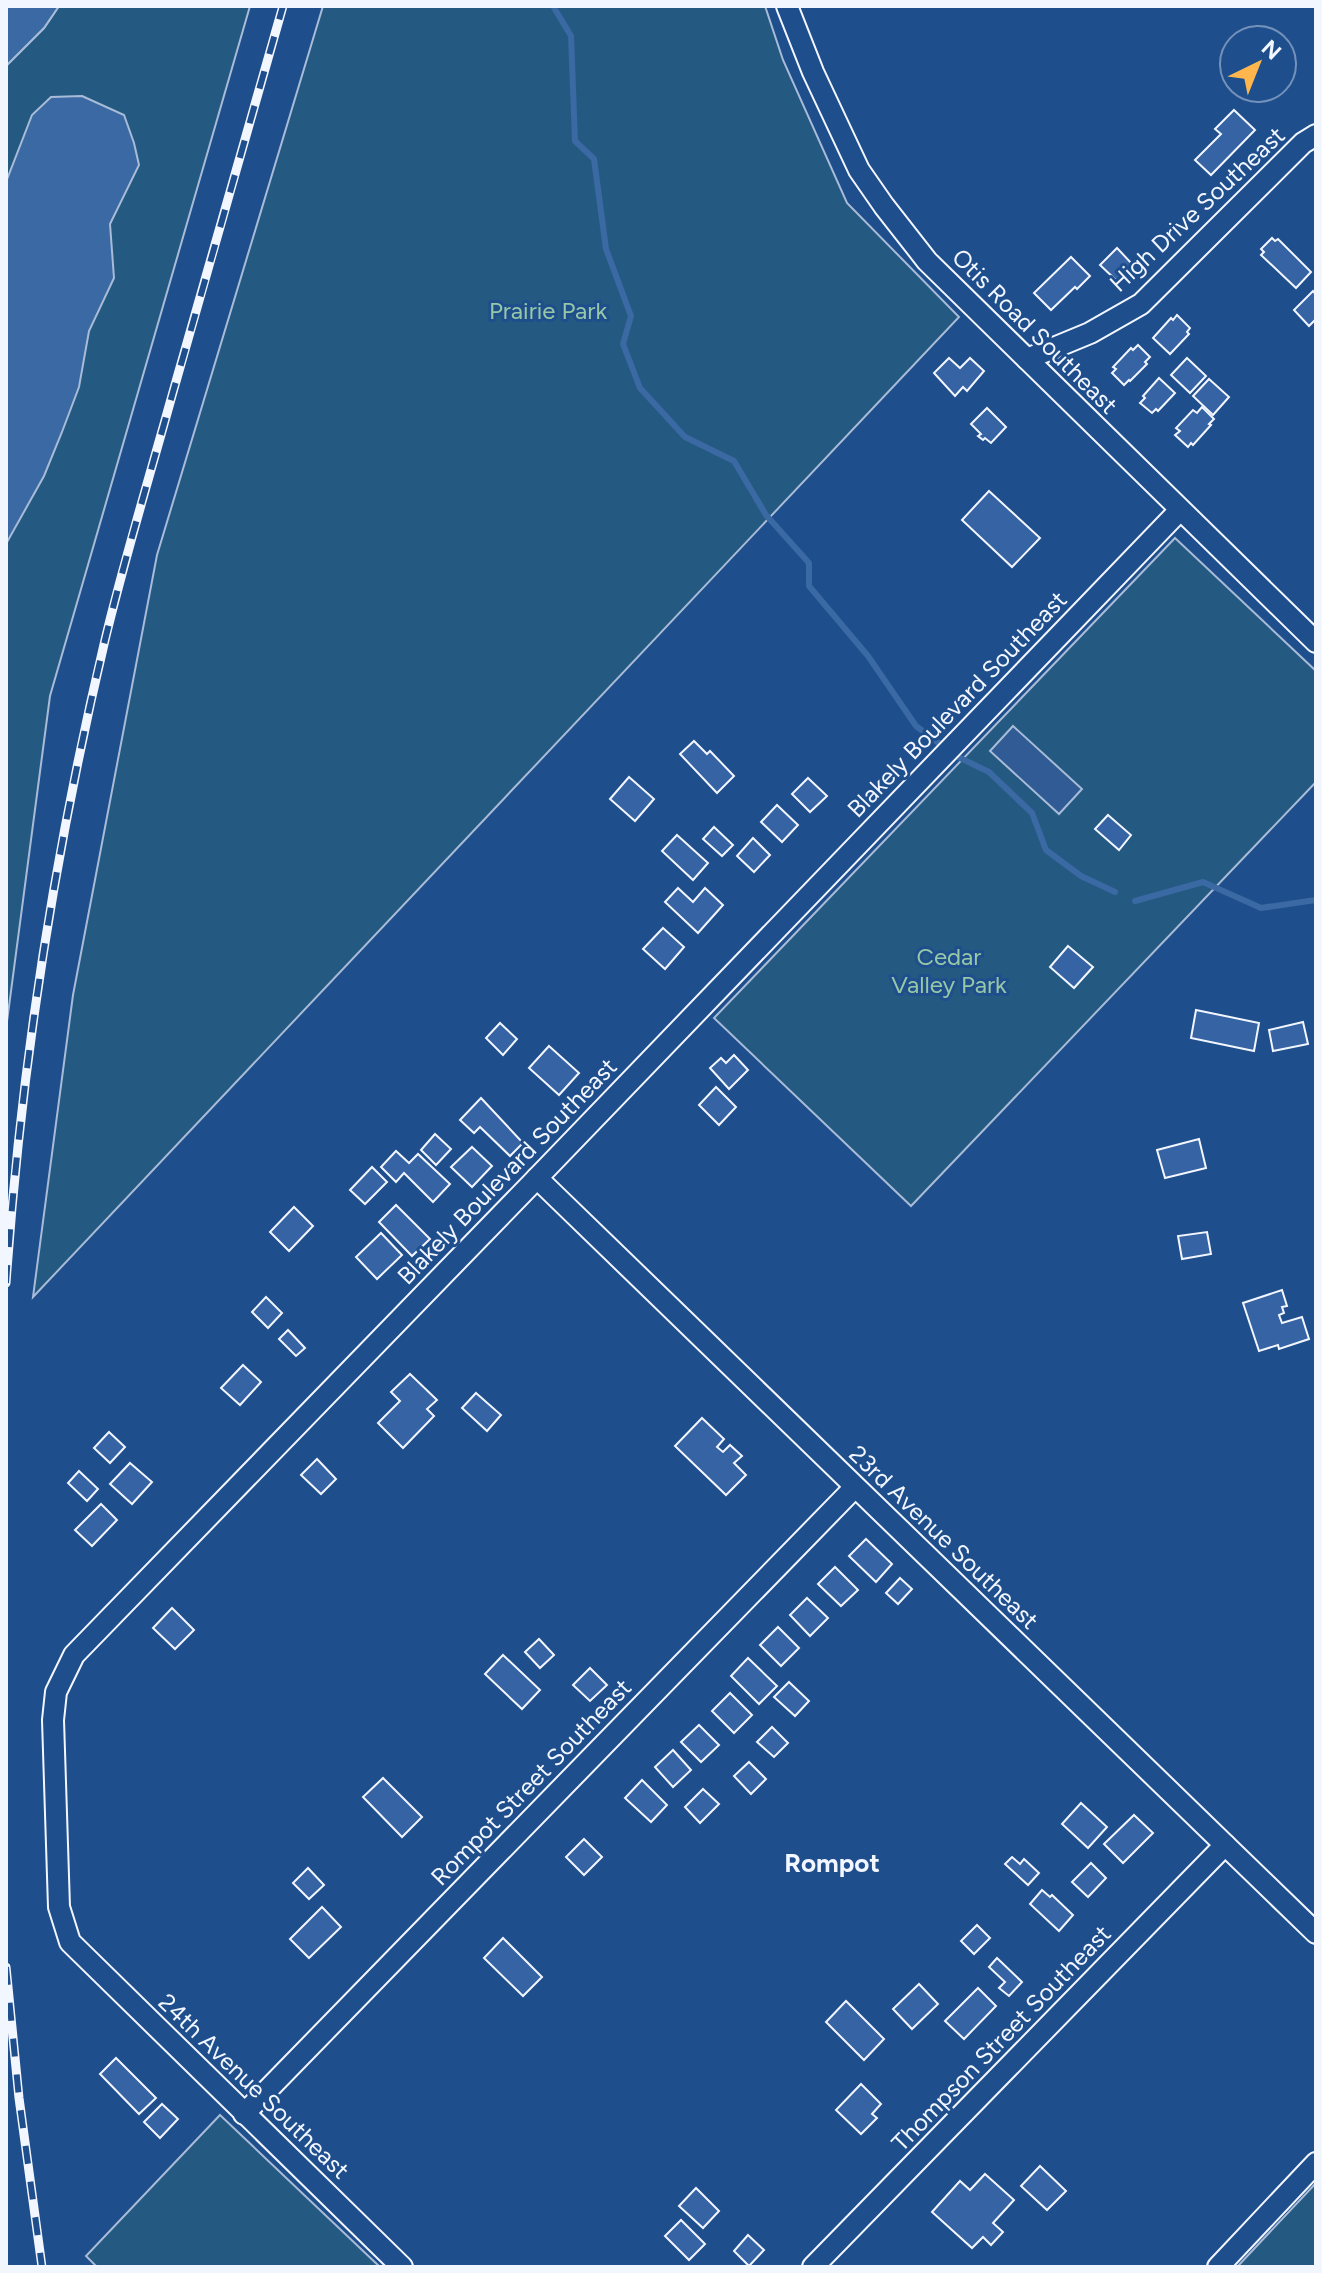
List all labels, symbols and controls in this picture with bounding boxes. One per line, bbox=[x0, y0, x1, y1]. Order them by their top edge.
north arrow bbox=[1218, 24, 1298, 104]
text: N bbox=[1256, 34, 1287, 65]
street label: High Drive Southeast bbox=[1104, 120, 1290, 298]
street label: Otis Road Southeast bbox=[946, 242, 1124, 420]
park label: Prairie Park bbox=[489, 296, 607, 325]
street label: Blakely Boulevard Southeast bbox=[841, 585, 1073, 823]
park label: Cedar Valley Park bbox=[891, 942, 1007, 999]
street label: Blakely Boulevard Southeast bbox=[391, 1052, 623, 1290]
street label: 23rd Avenue Southeast bbox=[843, 1439, 1045, 1635]
street label: Rompot Street Southeast bbox=[425, 1673, 637, 1891]
district label: Rompot bbox=[784, 1847, 880, 1879]
street label: Thompson Street Southeast bbox=[885, 1919, 1117, 2157]
street label: 24th Avenue Southeast bbox=[153, 1987, 355, 2185]

